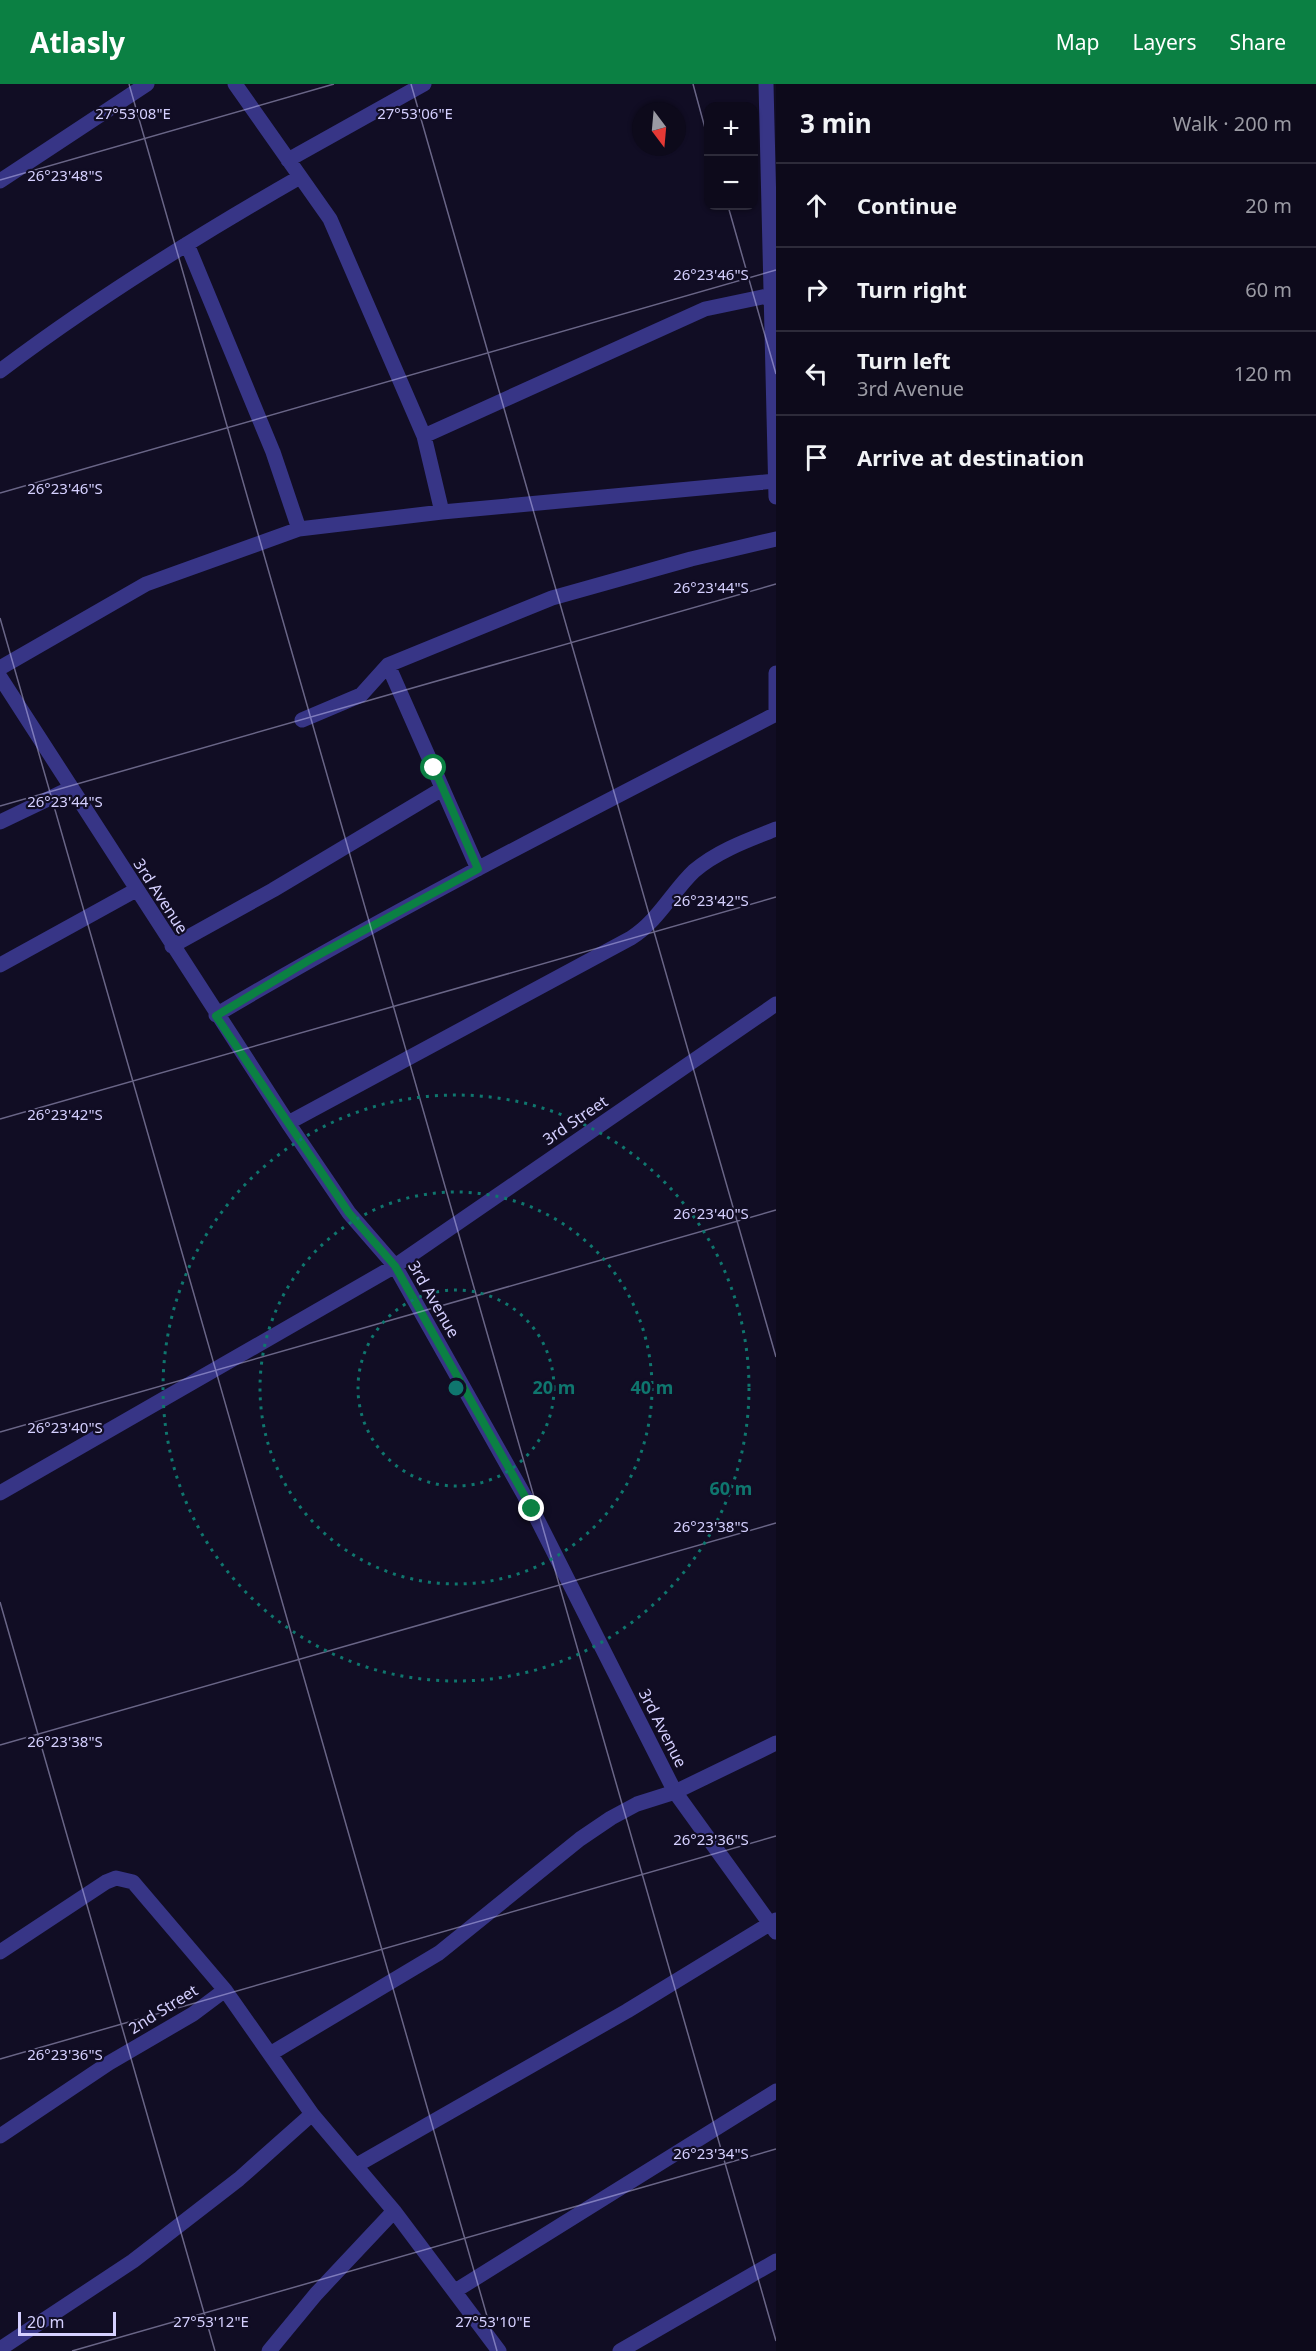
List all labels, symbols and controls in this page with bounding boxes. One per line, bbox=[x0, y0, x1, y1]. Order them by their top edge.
text: Atlasly bbox=[30, 23, 125, 61]
text: Map bbox=[1056, 28, 1100, 56]
text: Layers bbox=[1133, 28, 1197, 56]
text: Share bbox=[1230, 28, 1286, 56]
north arrow bbox=[632, 102, 686, 156]
map controls bbox=[704, 102, 758, 210]
button: + bbox=[704, 102, 758, 156]
text: 27°53'08"E bbox=[95, 103, 171, 123]
text: 27°53'06"E bbox=[377, 103, 453, 123]
text: 3 min bbox=[800, 105, 872, 141]
text: Walk · 200 m bbox=[1173, 110, 1292, 137]
button: − bbox=[704, 156, 758, 210]
text: 26°23'48"S bbox=[27, 165, 103, 185]
icon: ahead bbox=[800, 189, 833, 222]
text: Continue bbox=[857, 190, 957, 220]
text: 20 m bbox=[1245, 192, 1292, 219]
text: 26°23'46"S bbox=[673, 264, 749, 284]
icon: right bbox=[800, 273, 833, 306]
text: Turn right bbox=[857, 274, 967, 304]
text: 60 m bbox=[1245, 276, 1292, 303]
text: Turn left bbox=[857, 345, 951, 375]
icon: left bbox=[800, 357, 833, 390]
text: 120 m bbox=[1234, 360, 1292, 387]
text: 3rd Avenue bbox=[857, 375, 964, 402]
icon: arrive bbox=[800, 441, 833, 474]
text: Arrive at destination bbox=[857, 442, 1084, 472]
text: 26°23'46"S bbox=[27, 478, 103, 498]
text: 26°23'44"S bbox=[673, 577, 749, 597]
route start bbox=[420, 754, 446, 780]
text: 26°23'44"S bbox=[27, 791, 103, 811]
street label: 3rd Avenue bbox=[128, 854, 194, 938]
text: 26°23'42"S bbox=[673, 890, 749, 910]
street label: 3rd Street bbox=[538, 1090, 612, 1150]
text: 26°23'42"S bbox=[27, 1104, 103, 1124]
text: 26°23'40"S bbox=[673, 1203, 749, 1223]
street label: 3rd Avenue bbox=[403, 1256, 465, 1342]
text: 20 m bbox=[533, 1375, 575, 1399]
text: 40 m bbox=[631, 1375, 673, 1399]
centre of rings bbox=[446, 1378, 466, 1398]
text: 26°23'40"S bbox=[27, 1417, 103, 1437]
text: 60 m bbox=[710, 1476, 752, 1500]
route end bbox=[518, 1495, 544, 1521]
text: 26°23'38"S bbox=[673, 1516, 749, 1536]
street label: 3rd Avenue bbox=[634, 1685, 692, 1771]
text: 26°23'38"S bbox=[27, 1731, 103, 1751]
text: 26°23'36"S bbox=[673, 1829, 749, 1849]
street label: 2nd Street bbox=[124, 1979, 202, 2039]
text: 26°23'36"S bbox=[27, 2044, 103, 2064]
text: 26°23'34"S bbox=[673, 2143, 749, 2163]
scale bar bbox=[18, 2309, 116, 2336]
text: 20 m bbox=[27, 2311, 64, 2333]
text: 27°53'12"E bbox=[173, 2311, 249, 2331]
text: 27°53'10"E bbox=[455, 2311, 531, 2331]

